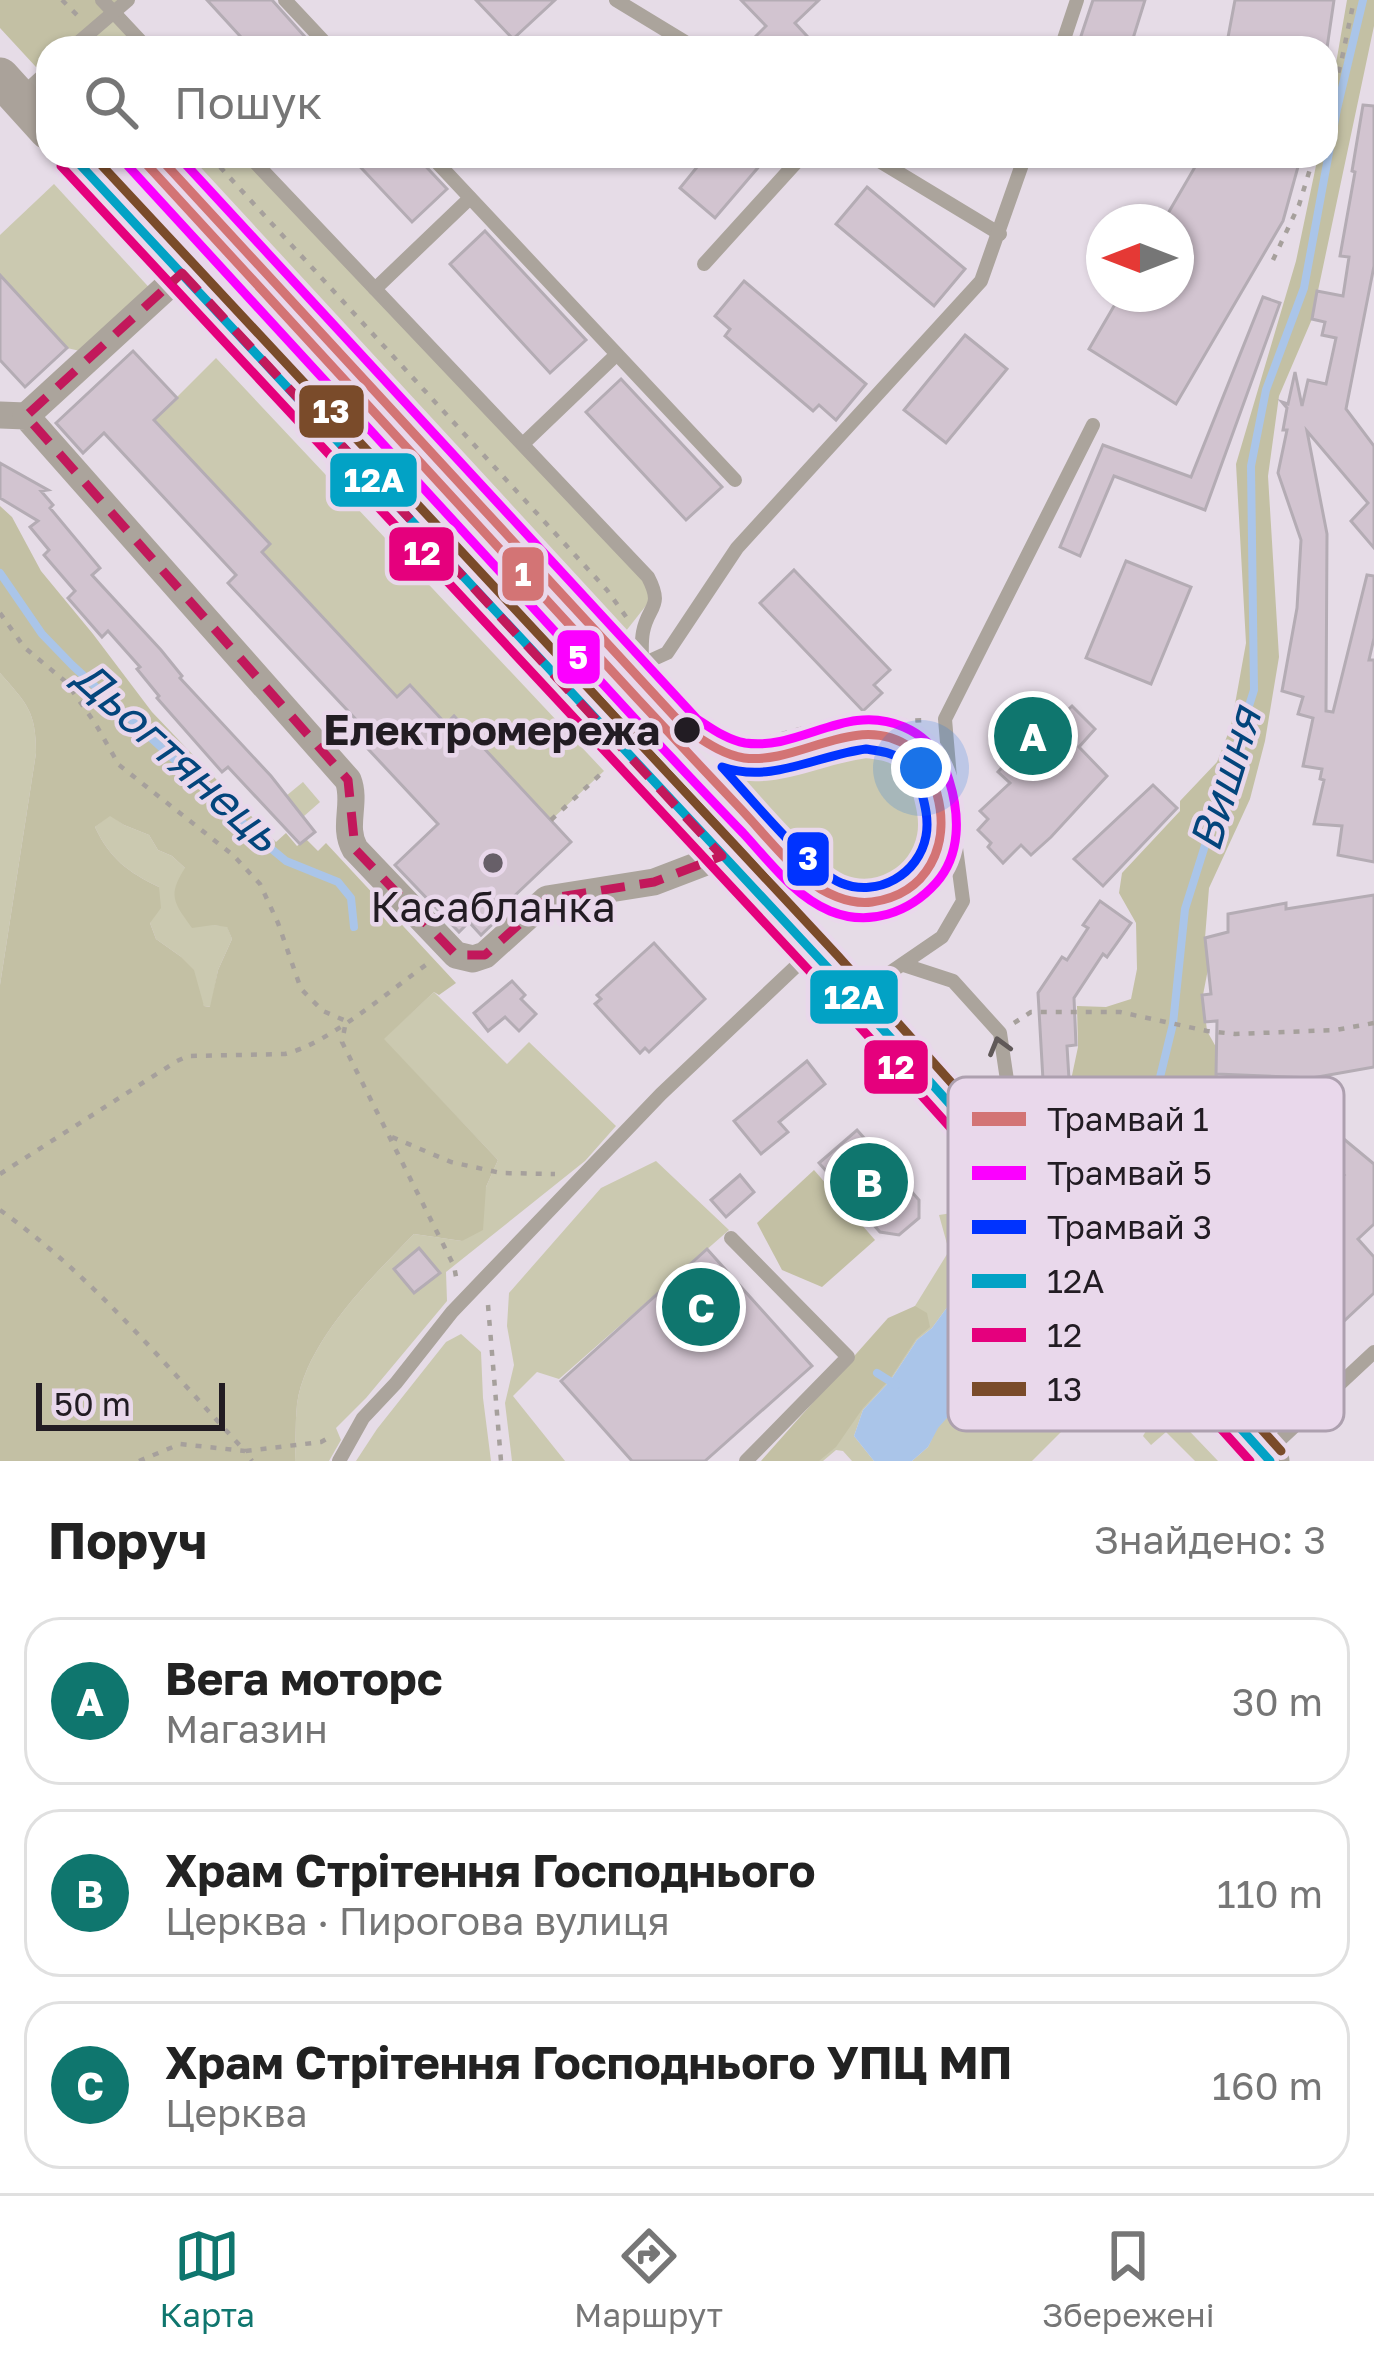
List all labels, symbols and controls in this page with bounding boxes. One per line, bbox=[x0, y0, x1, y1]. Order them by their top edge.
search box bbox=[36, 36, 1338, 168]
icon: search bbox=[78, 69, 144, 135]
text: Пошук bbox=[174, 75, 322, 129]
north arrow bbox=[1086, 204, 1194, 312]
line badge: 13 bbox=[297, 383, 366, 440]
text: 13 bbox=[312, 391, 350, 430]
line badge: 12А bbox=[328, 451, 419, 509]
text: 12А bbox=[344, 460, 405, 499]
line badge: 12 bbox=[387, 525, 456, 583]
text: 12 bbox=[403, 533, 441, 572]
line badge: 1 bbox=[500, 545, 546, 603]
text: 1 bbox=[515, 554, 532, 593]
line badge: 5 bbox=[555, 628, 602, 686]
text: 5 bbox=[568, 637, 588, 676]
water label: Дьогтянець bbox=[63, 648, 293, 863]
pin: A bbox=[994, 691, 1072, 781]
water label: Вишня bbox=[1177, 697, 1272, 857]
place label: Електромережа bbox=[323, 704, 660, 754]
marker: Електромережа bbox=[671, 714, 703, 746]
your location bbox=[891, 738, 951, 798]
line badge: 3 bbox=[785, 830, 831, 888]
text: 3 bbox=[798, 838, 818, 877]
marker: Касабланка bbox=[480, 850, 506, 876]
place label: Касабланка bbox=[370, 881, 616, 931]
line badge: 12А bbox=[808, 968, 900, 1026]
text: 12А bbox=[824, 977, 885, 1016]
one-way arrow bbox=[989, 1037, 1014, 1058]
line badge: 12 bbox=[862, 1038, 930, 1096]
text: 12 bbox=[877, 1047, 915, 1086]
legend bbox=[948, 1077, 1344, 1431]
text: Трамвай 1 bbox=[1047, 1099, 1209, 1138]
pin: B bbox=[830, 1137, 908, 1227]
text: Трамвай 5 bbox=[1047, 1153, 1212, 1192]
text: Трамвай 3 bbox=[1047, 1207, 1212, 1246]
text: 12А bbox=[1047, 1261, 1104, 1300]
pin: C bbox=[662, 1262, 740, 1352]
text: 12 bbox=[1047, 1315, 1082, 1354]
text: 13 bbox=[1047, 1369, 1082, 1408]
scale bar bbox=[36, 1377, 225, 1430]
text: 50 m bbox=[54, 1384, 131, 1423]
text: Поруч bbox=[48, 1509, 208, 1570]
text: Знайдено: 3 bbox=[1094, 1516, 1326, 1563]
text: Вега моторс bbox=[165, 1651, 443, 1705]
text: A bbox=[76, 1678, 104, 1725]
text: 30 m bbox=[1232, 1678, 1323, 1725]
text: Магазин bbox=[165, 1705, 328, 1752]
text: Храм Стрітення Господнього bbox=[165, 1843, 815, 1897]
text: B bbox=[76, 1870, 104, 1917]
text: 110 m bbox=[1217, 1870, 1323, 1917]
text: Церква · Пирогова вулиця bbox=[165, 1897, 670, 1944]
text: Храм Стрітення Господнього УПЦ МП bbox=[165, 2035, 1012, 2089]
text: C bbox=[76, 2062, 104, 2109]
text: 160 m bbox=[1212, 2062, 1323, 2109]
text: Церква bbox=[165, 2089, 308, 2136]
tab: Карта bbox=[159, 2223, 255, 2334]
tab: Маршрут bbox=[574, 2223, 723, 2334]
tab: Збережені bbox=[1042, 2223, 1215, 2334]

